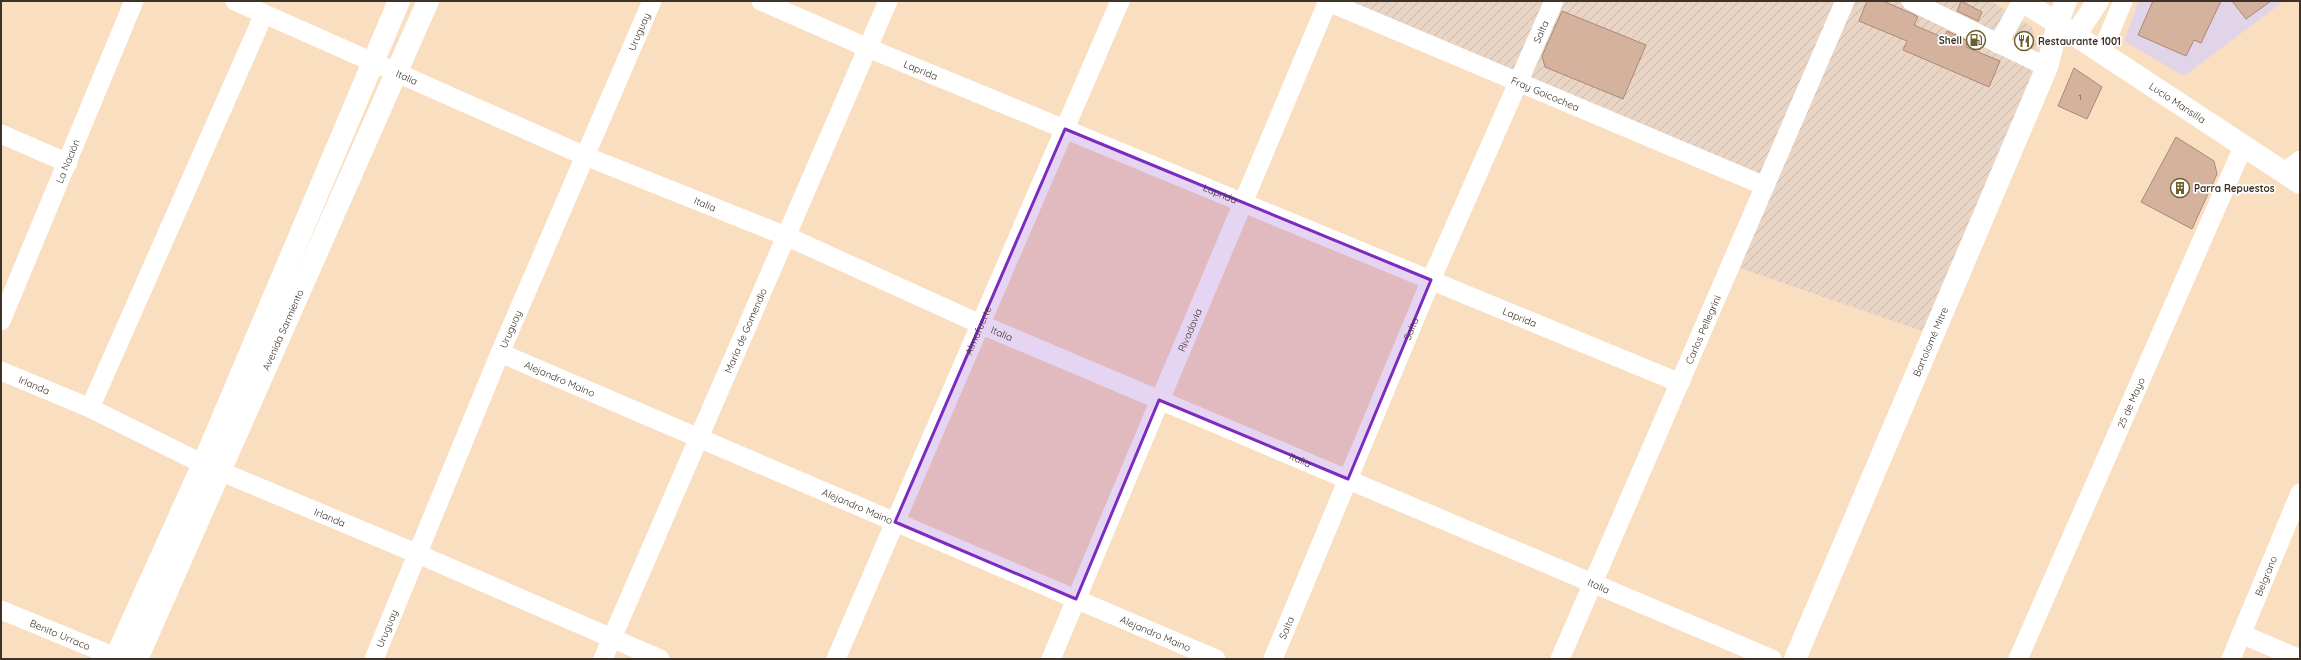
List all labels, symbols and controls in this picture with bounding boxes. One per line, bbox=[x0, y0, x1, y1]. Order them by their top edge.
street label: Uruguay bbox=[625, 11, 653, 53]
street label: Salta bbox=[1530, 19, 1552, 45]
fuel station icon: Shell bbox=[1965, 29, 1987, 51]
restaurant icon: Restaurante 1001 bbox=[2013, 30, 2035, 52]
place label: Shell bbox=[1939, 34, 1962, 47]
place label: Restaurante 1001 bbox=[2038, 35, 2121, 48]
street label: Laprida bbox=[902, 57, 940, 83]
street label: Italia bbox=[394, 67, 420, 88]
street label: Fray Goicochea bbox=[1509, 74, 1581, 114]
street label: Lucio Mansilla bbox=[2147, 80, 2208, 126]
house number: 1 bbox=[2079, 92, 2082, 102]
street label: La Nación bbox=[53, 137, 83, 185]
building icon: Parra Repuestos bbox=[2169, 177, 2191, 199]
street label: Laprida bbox=[1201, 181, 1239, 207]
place label: Parra Repuestos bbox=[2194, 182, 2275, 195]
street label: Italia bbox=[692, 194, 718, 214]
street label: María de Gomendio bbox=[722, 286, 770, 375]
street label: Avenida Sarmiento bbox=[259, 287, 307, 373]
street label: Carlos Pellegrini bbox=[1682, 293, 1724, 366]
street label: Almafuerte bbox=[962, 304, 995, 357]
street label: Laprida bbox=[1501, 305, 1539, 330]
street label: Bartolomé Mitre bbox=[1910, 305, 1951, 379]
street label: Rivadavia bbox=[1175, 307, 1205, 354]
street label: Uruguay bbox=[497, 308, 525, 350]
street label: Salta bbox=[1401, 315, 1422, 342]
street label: Italia bbox=[989, 323, 1015, 344]
street label: Alejandro Maino bbox=[522, 358, 597, 400]
street label: Irlanda bbox=[16, 373, 52, 398]
street label: 25 de Mayo bbox=[2114, 375, 2148, 430]
street label: Italia bbox=[1287, 450, 1313, 470]
street label: Alejandro Maino bbox=[820, 485, 895, 527]
street label: Irlanda bbox=[312, 505, 347, 530]
street label: Belgrano bbox=[2252, 554, 2280, 598]
street label: Italia bbox=[1586, 576, 1611, 597]
street label: Uruguay bbox=[373, 608, 401, 650]
street label: Alejandro Maino bbox=[1118, 613, 1193, 655]
street label: Salta bbox=[1276, 614, 1297, 641]
street label: Benito Urraco bbox=[28, 617, 92, 653]

